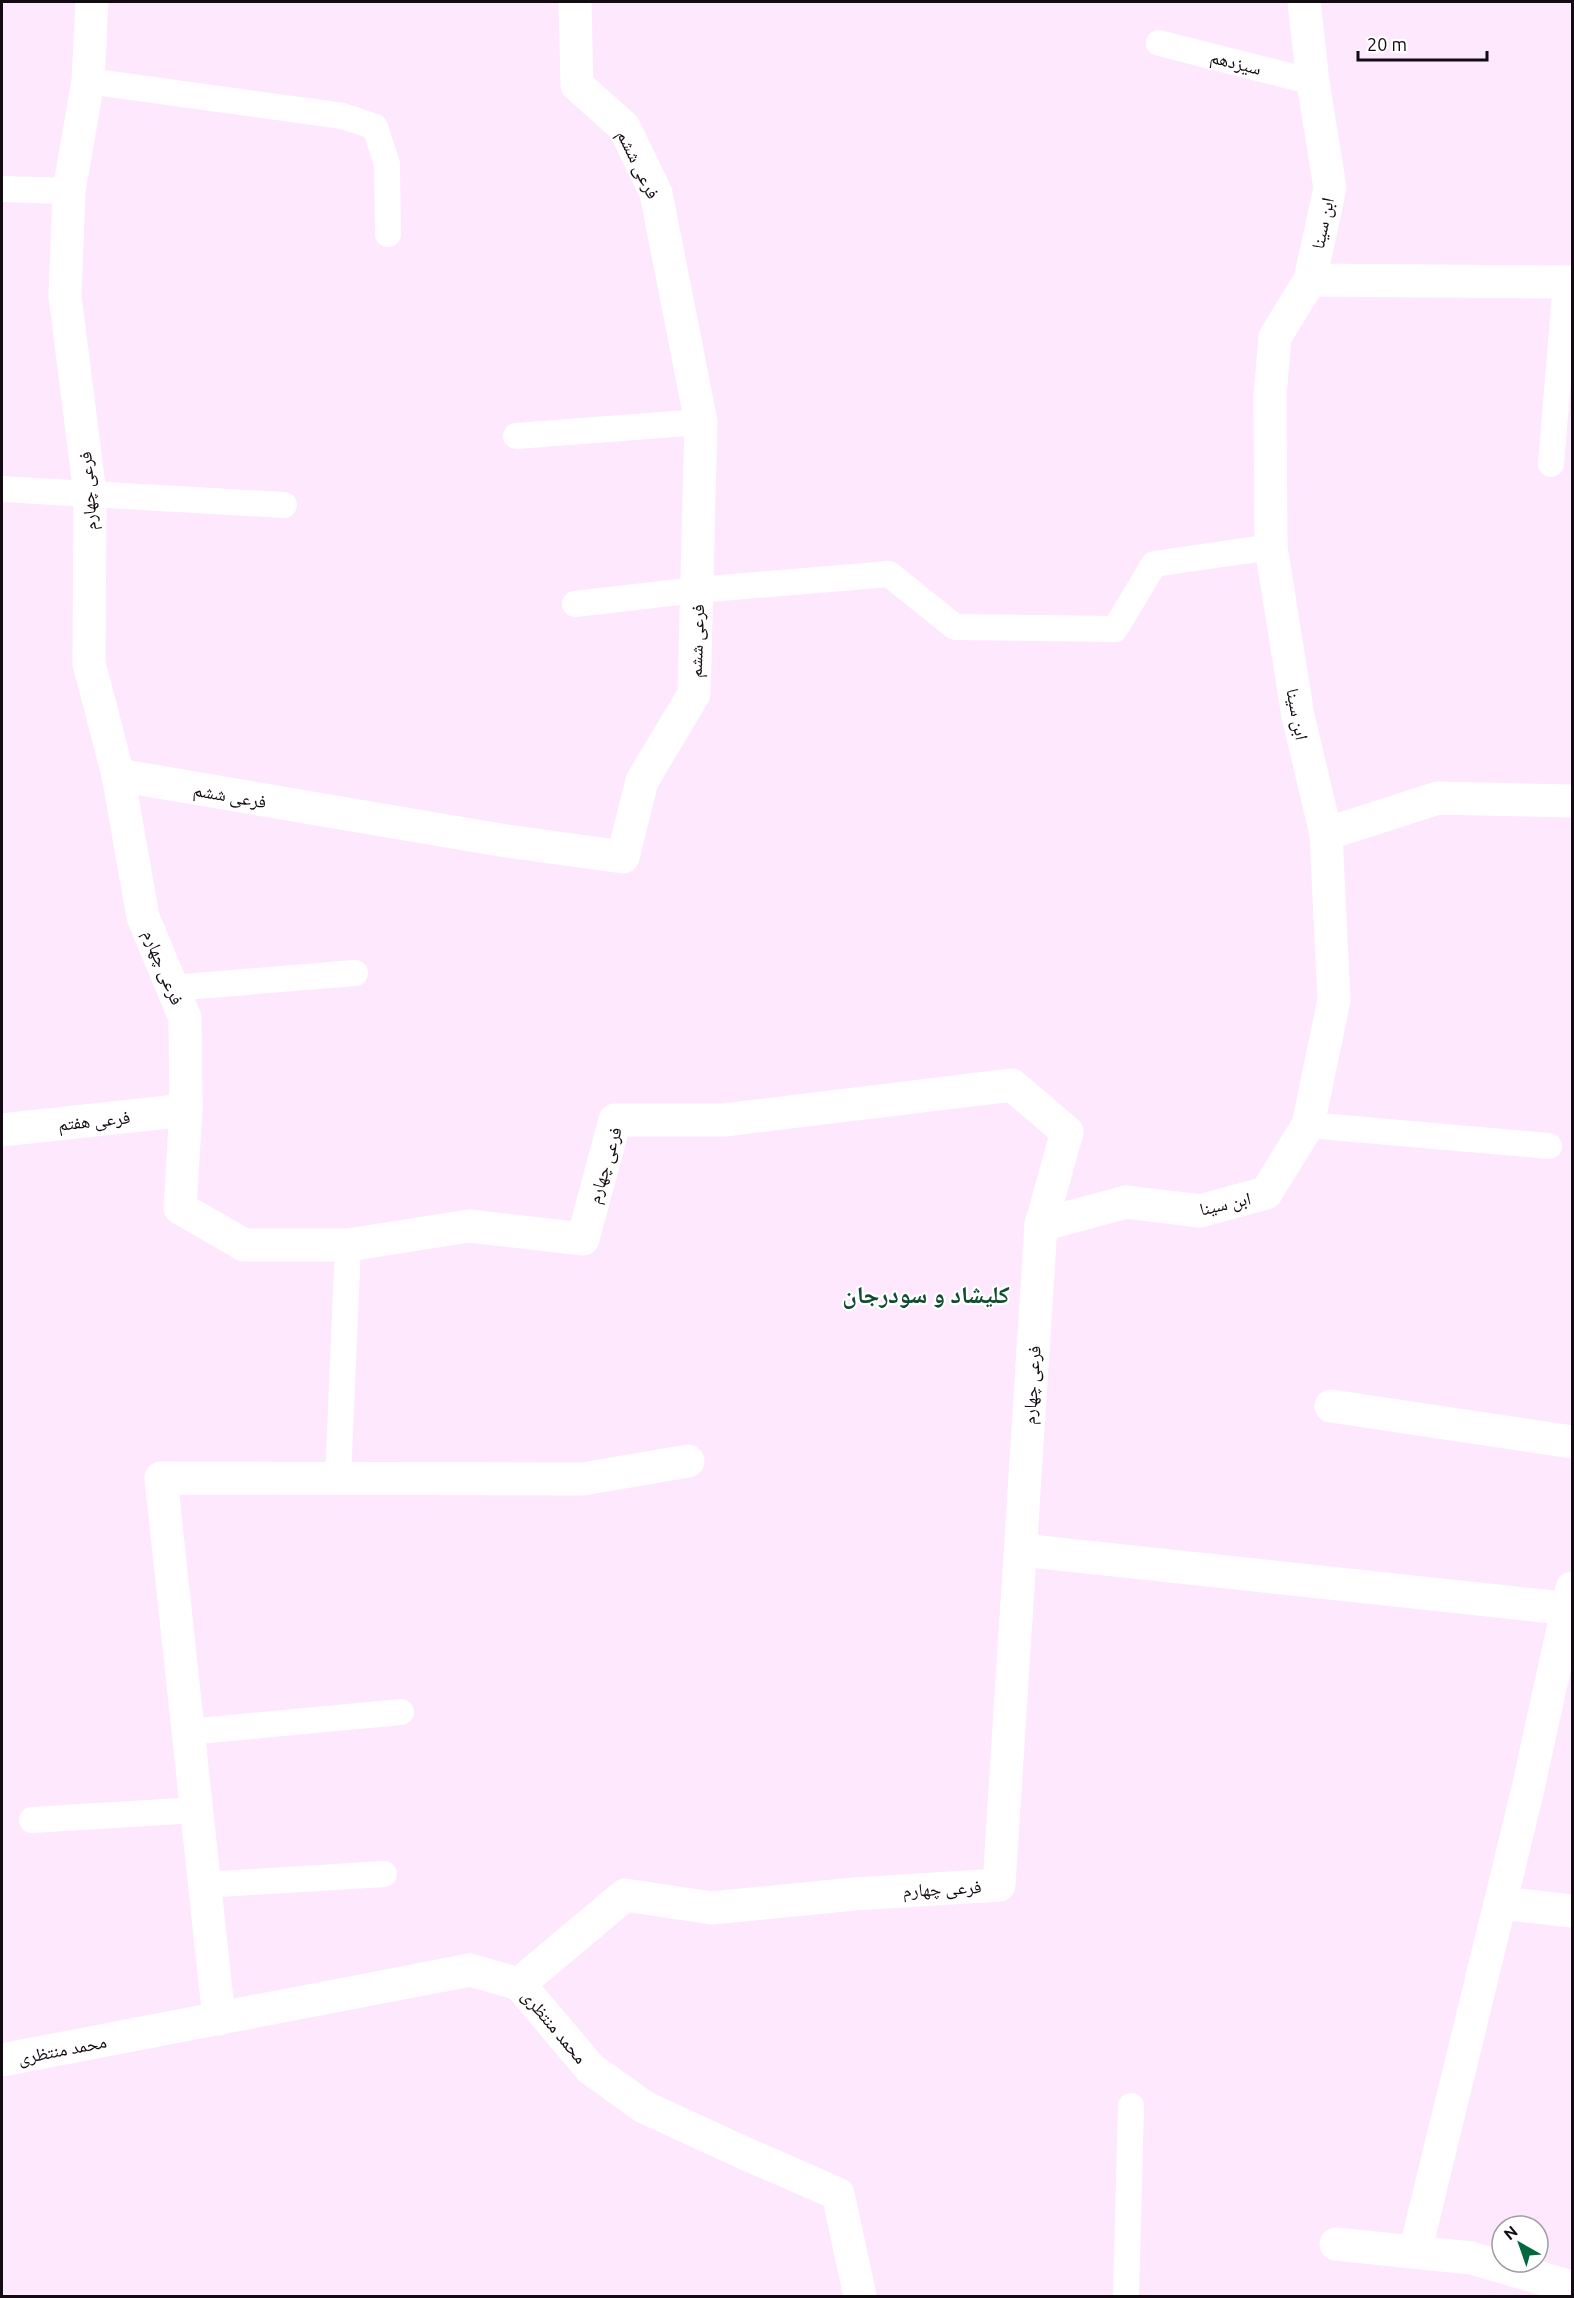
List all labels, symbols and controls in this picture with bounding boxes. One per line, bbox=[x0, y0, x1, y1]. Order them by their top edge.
scale bar bbox=[1358, 24, 1487, 62]
text: 20 m bbox=[1367, 34, 1407, 54]
street label: سیزدهم bbox=[1208, 46, 1264, 81]
street label: فرعی ششم bbox=[611, 126, 664, 203]
street label: ابن سینا bbox=[1307, 195, 1339, 251]
street label: فرعی چهارم bbox=[74, 451, 103, 531]
street label: فرعی ششم bbox=[685, 604, 710, 678]
street label: ابن سینا bbox=[1281, 687, 1313, 742]
street label: فرعی ششم bbox=[191, 779, 268, 814]
street label: فرعی چهارم bbox=[137, 927, 188, 1009]
street label: فرعی هفتم bbox=[57, 1106, 131, 1137]
street label: فرعی چهارم bbox=[583, 1124, 628, 1207]
street label: ابن سینا bbox=[1197, 1187, 1253, 1221]
district label: کلیشاد و سودرجان bbox=[842, 1281, 1010, 1309]
street label: فرعی چهارم bbox=[1018, 1345, 1047, 1425]
street label: فرعی چهارم bbox=[902, 1876, 982, 1903]
street label: محمد منتظری bbox=[517, 1985, 592, 2068]
street label: محمد منتظری bbox=[16, 2031, 108, 2069]
north arrow bbox=[1490, 2214, 1550, 2274]
text: N bbox=[1500, 2222, 1521, 2243]

